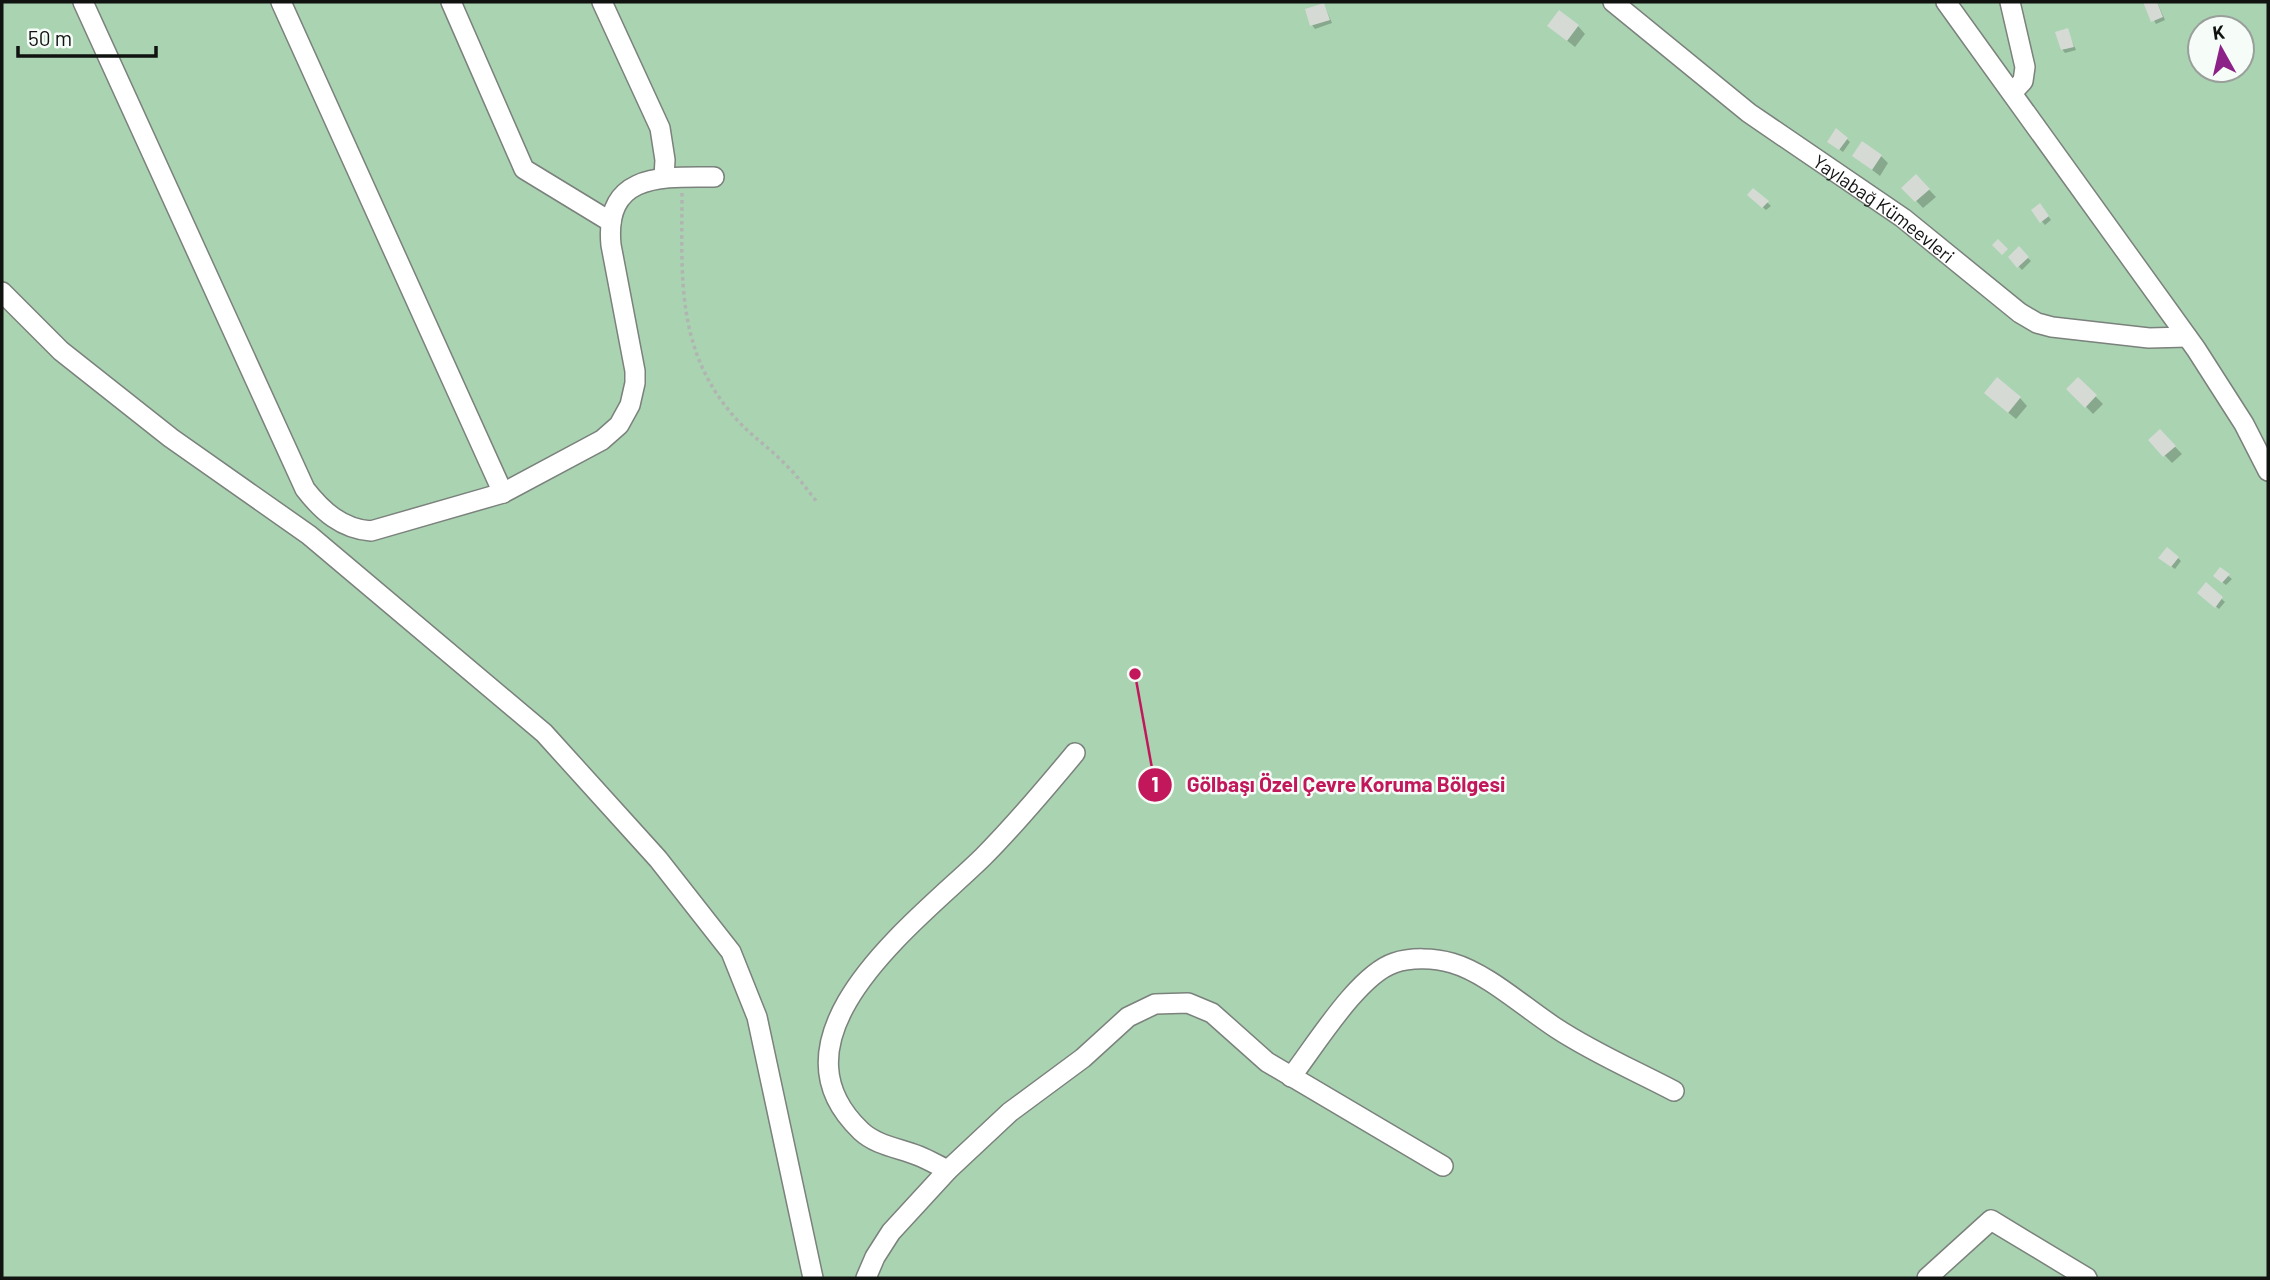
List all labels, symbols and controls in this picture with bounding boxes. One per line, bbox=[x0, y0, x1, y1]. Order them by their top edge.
scale bar bbox=[18, 14, 156, 58]
north arrow bbox=[2186, 14, 2256, 84]
text: K bbox=[2211, 19, 2226, 44]
text: 50 m bbox=[28, 25, 72, 50]
street label: Yaylabağ Kümeevleri bbox=[1809, 149, 1960, 267]
callout: Gölbaşı Özel Çevre Koruma Bölgesi bbox=[1137, 764, 1519, 806]
text: 1 bbox=[1151, 771, 1159, 796]
text: Gölbaşı Özel Çevre Koruma Bölgesi bbox=[1187, 771, 1505, 796]

